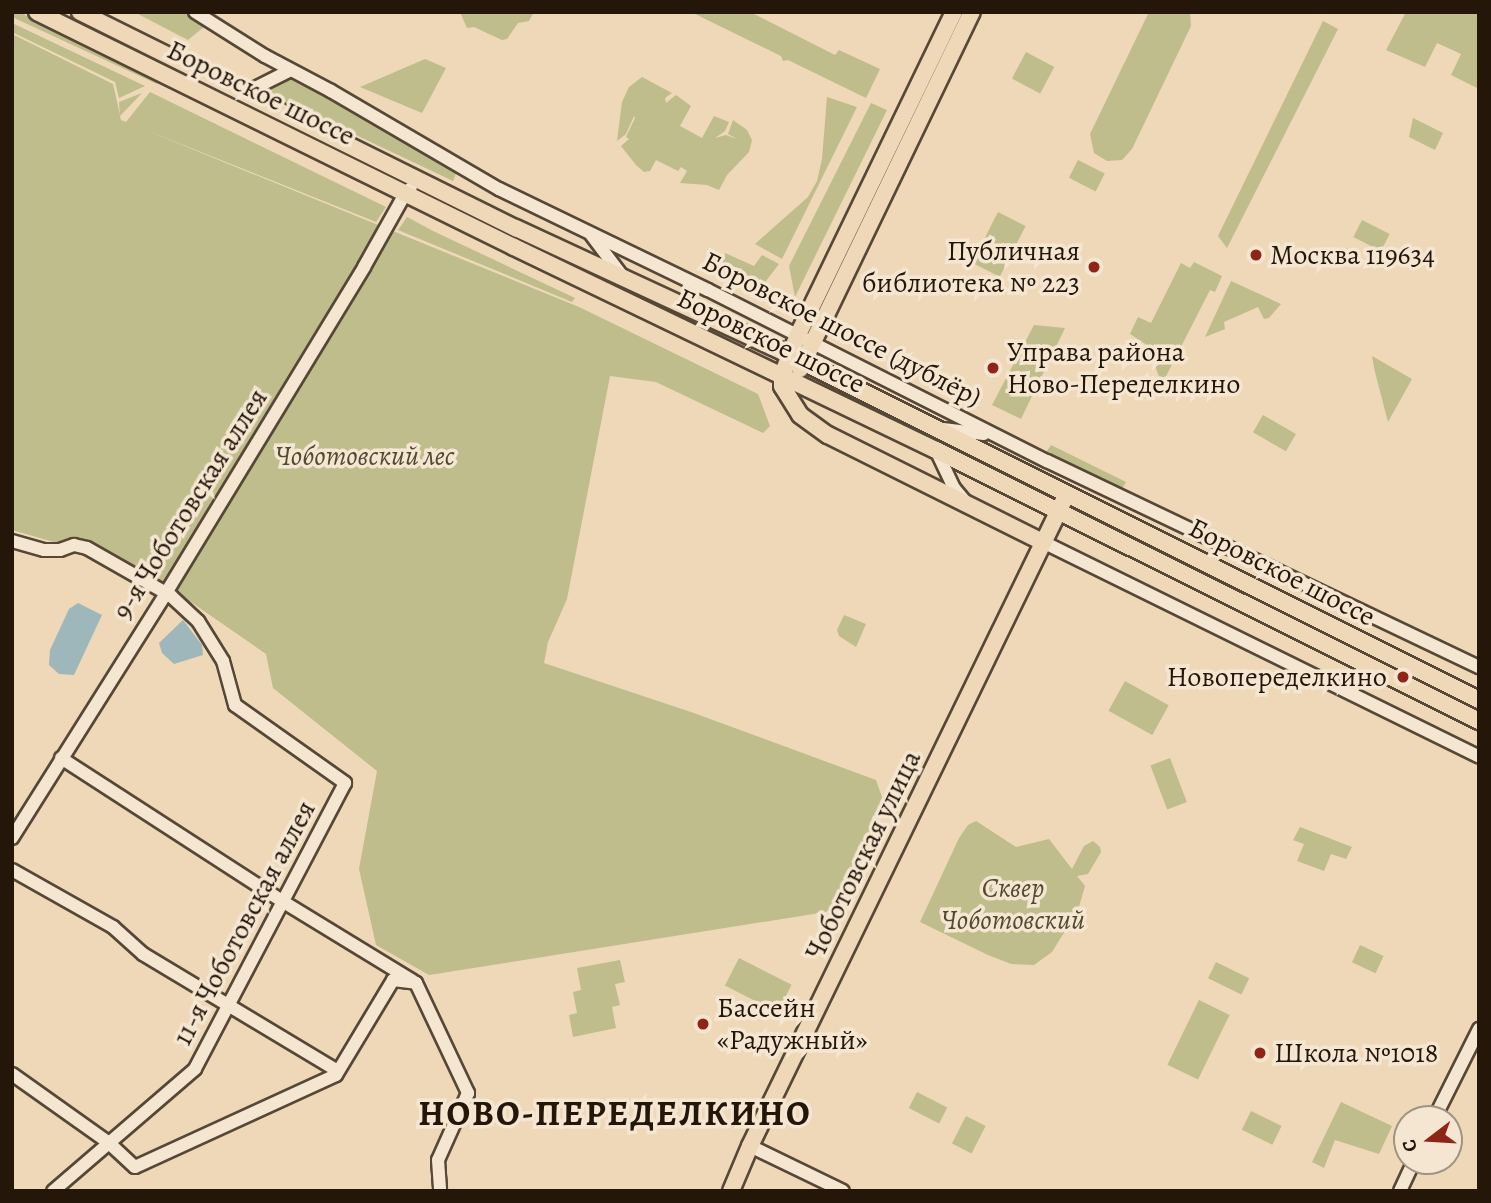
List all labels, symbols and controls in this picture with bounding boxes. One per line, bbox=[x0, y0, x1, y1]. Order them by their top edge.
street label: Боровское шоссе bbox=[162, 33, 360, 153]
place label: Публичная библиотека № 223 bbox=[862, 234, 1080, 300]
place label: Москва 119634 bbox=[1270, 238, 1435, 272]
street label: Боровское шоссе (дублёр) bbox=[697, 244, 987, 414]
marker: Москва 119634 bbox=[1248, 247, 1264, 263]
marker: Публичная библиотека № 223 bbox=[1086, 259, 1102, 275]
street label: Боровское шоссе bbox=[672, 281, 870, 401]
place label: Управа района Ново-Переделкино bbox=[1007, 335, 1240, 401]
marker: Управа района Ново-Переделкино bbox=[985, 360, 1001, 376]
street label: 9-я Чоботовская аллея bbox=[105, 382, 275, 626]
park label: Чоботовский лес bbox=[275, 439, 455, 473]
street label: Боровское шоссе bbox=[1183, 511, 1381, 633]
place label: Новопеределкино bbox=[1167, 660, 1387, 694]
marker: Новопеределкино bbox=[1393, 667, 1413, 687]
street label: Чоботовская улица bbox=[798, 745, 928, 965]
street label: 11-я Чоботовская аллея bbox=[165, 795, 323, 1051]
park label: Сквер Чоботовский bbox=[941, 871, 1085, 937]
place label: Бассейн «Радужный» bbox=[717, 991, 868, 1057]
marker: Бассейн «Радужный» bbox=[695, 1016, 711, 1032]
place label: Школа №1018 bbox=[1274, 1036, 1438, 1070]
marker: Школа №1018 bbox=[1252, 1045, 1268, 1061]
district label: НОВО-ПЕРЕДЕЛКИНО bbox=[420, 1092, 810, 1134]
north arrow bbox=[1393, 1105, 1463, 1175]
text: С bbox=[1396, 1136, 1424, 1155]

